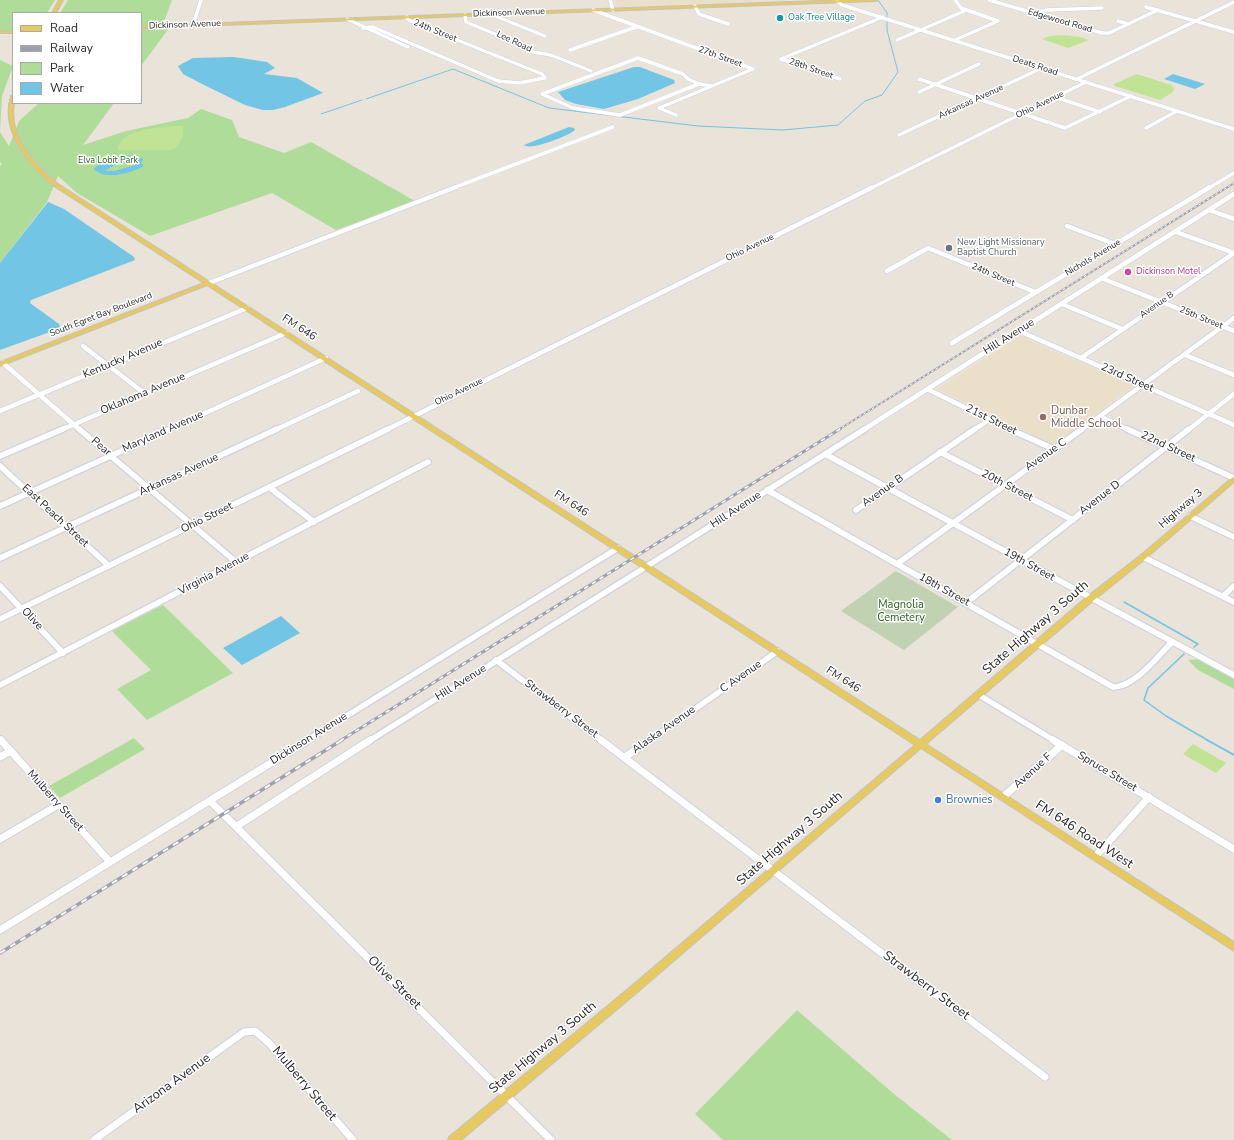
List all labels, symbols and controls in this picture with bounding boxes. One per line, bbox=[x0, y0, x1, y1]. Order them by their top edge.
street label: Dickinson Avenue bbox=[473, 6, 545, 20]
street label: Edgewood Road bbox=[1027, 7, 1093, 35]
legend bbox=[12, 12, 142, 104]
marker: Oak Tree Village bbox=[775, 13, 785, 23]
place label: Oak Tree Village bbox=[788, 13, 855, 23]
street label: 24th Street bbox=[412, 17, 458, 45]
street label: Dickinson Avenue bbox=[149, 18, 221, 32]
text: Road bbox=[50, 20, 78, 36]
street label: Lee Road bbox=[495, 29, 533, 55]
text: Railway bbox=[50, 40, 93, 56]
street label: 27th Street bbox=[697, 44, 743, 70]
street label: Deats Road bbox=[1011, 54, 1059, 78]
street label: 28th Street bbox=[788, 56, 834, 82]
text: Park bbox=[50, 60, 74, 76]
text: Water bbox=[50, 80, 84, 96]
street label: Arkansas Avenue bbox=[937, 82, 1005, 122]
street label: Ohio Avenue bbox=[1014, 89, 1066, 121]
park label: Elva Lobit Park bbox=[78, 156, 138, 166]
street label: Ohio Avenue bbox=[724, 232, 776, 264]
street label: Nichols Avenue bbox=[1063, 237, 1123, 279]
place label: New Light Missionary Baptist Church bbox=[957, 238, 1045, 259]
marker: New Light Missionary Baptist Church bbox=[944, 243, 954, 253]
street label: 24th Street bbox=[970, 261, 1016, 289]
marker: Dickinson Motel bbox=[1123, 267, 1133, 277]
place label: Dickinson Motel bbox=[1136, 267, 1201, 277]
street label: Avenue B bbox=[1138, 289, 1176, 321]
street label: South Egret Bay Boulevard bbox=[48, 290, 154, 340]
street label: 25th Street bbox=[1178, 304, 1224, 332]
street label: FM 646 bbox=[279, 312, 319, 344]
street label: Hill Avenue bbox=[981, 316, 1037, 358]
street label: Kentucky Avenue bbox=[81, 336, 165, 382]
street label: 23rd Street bbox=[1099, 361, 1155, 395]
street label: Oklahoma Avenue bbox=[99, 370, 187, 418]
street label: Ohio Avenue bbox=[433, 376, 485, 408]
street label: 21st Street bbox=[963, 402, 1019, 438]
place label: Dunbar Middle School bbox=[1051, 404, 1121, 430]
street label: Maryland Avenue bbox=[121, 408, 205, 456]
marker: Dunbar Middle School bbox=[1038, 412, 1048, 422]
street label: 22nd Street bbox=[1139, 429, 1197, 465]
street label: Pear bbox=[88, 435, 114, 459]
street label: Avenue C bbox=[1023, 436, 1069, 474]
street label: Arkansas Avenue bbox=[137, 451, 221, 499]
street label: 20th Street bbox=[979, 467, 1035, 505]
street label: Avenue B bbox=[860, 472, 906, 510]
street label: Avenue D bbox=[1077, 478, 1123, 518]
street label: East Peach Street bbox=[19, 482, 91, 550]
street label: Highway 3 bbox=[1156, 486, 1206, 532]
street label: FM 646 bbox=[551, 488, 591, 520]
street label: Hill Avenue bbox=[708, 489, 764, 531]
street label: Ohio Street bbox=[179, 500, 235, 536]
street label: 19th Street bbox=[1001, 546, 1057, 584]
street label: Virginia Avenue bbox=[177, 550, 251, 598]
street label: 18th Street bbox=[916, 571, 972, 609]
street label: State Highway 3 South bbox=[980, 578, 1092, 678]
park label: Magnolia Cemetery bbox=[877, 598, 925, 624]
street label: Olive bbox=[18, 605, 46, 633]
street label: C Avenue bbox=[718, 658, 764, 696]
street label: Hill Avenue bbox=[433, 662, 489, 704]
street label: FM 646 bbox=[823, 664, 863, 696]
street label: Strawberry Street bbox=[522, 677, 600, 741]
street label: Alaska Avenue bbox=[630, 703, 698, 757]
street label: Dickinson Avenue bbox=[268, 710, 350, 768]
street label: Spruce Street bbox=[1075, 749, 1139, 795]
street label: Avenue F bbox=[1011, 751, 1055, 791]
street label: Mulberry Street bbox=[24, 768, 86, 834]
street label: State Highway 3 South bbox=[734, 789, 846, 889]
place label: Brownies bbox=[946, 793, 993, 807]
marker: Brownies bbox=[933, 795, 943, 805]
street label: FM 646 Road West bbox=[1032, 798, 1136, 872]
street label: Strawberry Street bbox=[880, 948, 972, 1024]
street label: Olive Street bbox=[364, 953, 424, 1013]
street label: State Highway 3 South bbox=[486, 999, 600, 1097]
street label: Mulberry Street bbox=[268, 1044, 340, 1124]
street label: Arizona Avenue bbox=[130, 1051, 214, 1117]

